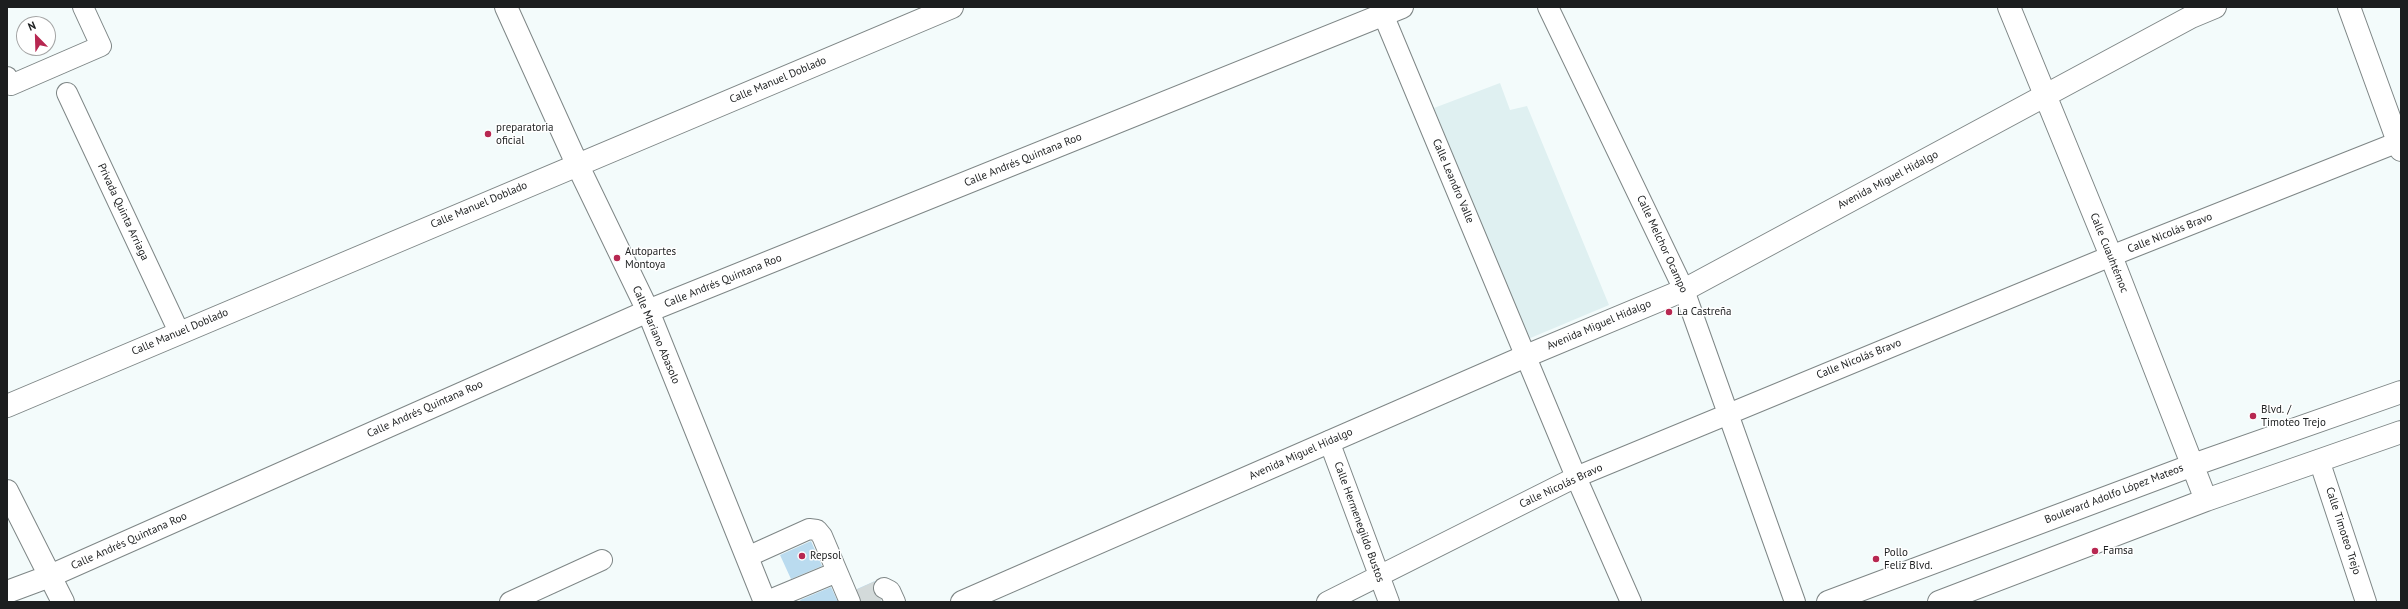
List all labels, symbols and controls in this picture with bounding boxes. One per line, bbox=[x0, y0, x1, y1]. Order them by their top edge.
north arrow bbox=[16, 16, 56, 56]
text: N bbox=[26, 18, 38, 34]
street label: Calle Manuel Doblado bbox=[728, 54, 828, 106]
place label: preparatoria oficial bbox=[496, 121, 554, 147]
marker: preparatoria oficial bbox=[483, 129, 493, 139]
street label: Calle Andrés Quintana Roo bbox=[962, 130, 1084, 190]
street label: Calle Leandro Valle bbox=[1429, 137, 1477, 225]
street label: Avenida Miguel Hidalgo bbox=[1835, 148, 1941, 212]
street label: Privada Quinta Arriaga bbox=[95, 161, 151, 263]
street label: Calle Manuel Doblado bbox=[429, 179, 529, 231]
street label: Calle Melchor Ocampo bbox=[1634, 193, 1690, 295]
street label: Calle Nicolás Bravo bbox=[2126, 210, 2214, 256]
street label: Calle Cuauhtémoc bbox=[2087, 211, 2131, 295]
place label: Autopartes Montoya bbox=[625, 245, 676, 271]
street label: Calle Andrés Quintana Roo bbox=[662, 251, 784, 311]
marker: Autopartes Montoya bbox=[612, 253, 622, 263]
street label: Calle Mariano Abasolo bbox=[629, 284, 683, 386]
street label: Avenida Miguel Hidalgo bbox=[1545, 297, 1653, 353]
place label: La Castreña bbox=[1677, 305, 1732, 319]
street label: Calle Manuel Doblado bbox=[130, 306, 230, 358]
marker: La Castreña bbox=[1664, 307, 1674, 317]
street label: Calle Nicolás Bravo bbox=[1815, 336, 1903, 382]
street label: Calle Andrés Quintana Roo bbox=[365, 377, 485, 441]
place label: Blvd. / Timoteo Trejo bbox=[2261, 403, 2326, 429]
marker: Blvd. / Timoteo Trejo bbox=[2248, 411, 2258, 421]
street label: Avenida Miguel Hidalgo bbox=[1247, 425, 1355, 483]
street label: Calle Hermenegildo Bustos bbox=[1331, 460, 1387, 584]
street label: Calle Nicolás Bravo bbox=[1517, 461, 1605, 511]
street label: Boulevard Adolfo López Mateos bbox=[2043, 461, 2185, 527]
street label: Calle Timoteo Trejo bbox=[2323, 485, 2363, 577]
street label: Calle Andrés Quintana Roo bbox=[69, 509, 189, 573]
place label: Famsa bbox=[2103, 544, 2133, 558]
place label: Pollo Feliz Blvd. bbox=[1884, 546, 1932, 572]
marker: Famsa bbox=[2090, 546, 2100, 556]
place label: Repsol bbox=[810, 549, 841, 563]
marker: Repsol bbox=[797, 551, 807, 561]
marker: Pollo Feliz Blvd. bbox=[1871, 554, 1881, 564]

